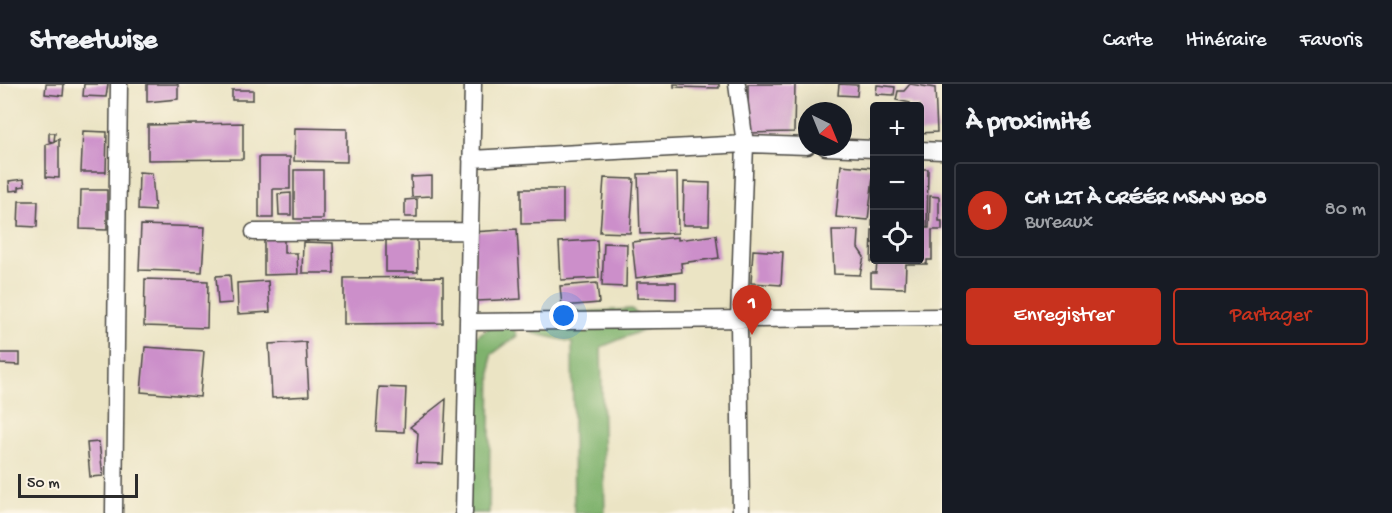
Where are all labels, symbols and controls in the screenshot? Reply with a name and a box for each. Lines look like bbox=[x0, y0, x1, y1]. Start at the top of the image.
text: Streetwise bbox=[30, 25, 157, 58]
text: Carte bbox=[1103, 29, 1153, 54]
text: Itinéraire bbox=[1186, 29, 1267, 54]
text: Favoris bbox=[1300, 29, 1362, 54]
north arrow bbox=[798, 102, 852, 156]
map controls bbox=[870, 102, 924, 264]
button: + bbox=[870, 102, 924, 156]
text: À proximité bbox=[966, 108, 1090, 139]
button: − bbox=[870, 156, 924, 210]
text: CH L2T À CRÉÉR MSAN B08 bbox=[1025, 186, 1267, 212]
text: 1 bbox=[983, 199, 992, 222]
text: 80 m bbox=[1325, 199, 1366, 222]
button: locate bbox=[870, 210, 924, 264]
text: Bureaux bbox=[1025, 212, 1093, 235]
pin: 1 bbox=[732, 286, 771, 335]
button: Enregistrer bbox=[966, 288, 1161, 345]
button: Partager bbox=[1173, 288, 1368, 345]
your location bbox=[549, 301, 578, 330]
scale bar bbox=[18, 471, 138, 498]
text: 50 m bbox=[27, 475, 60, 494]

